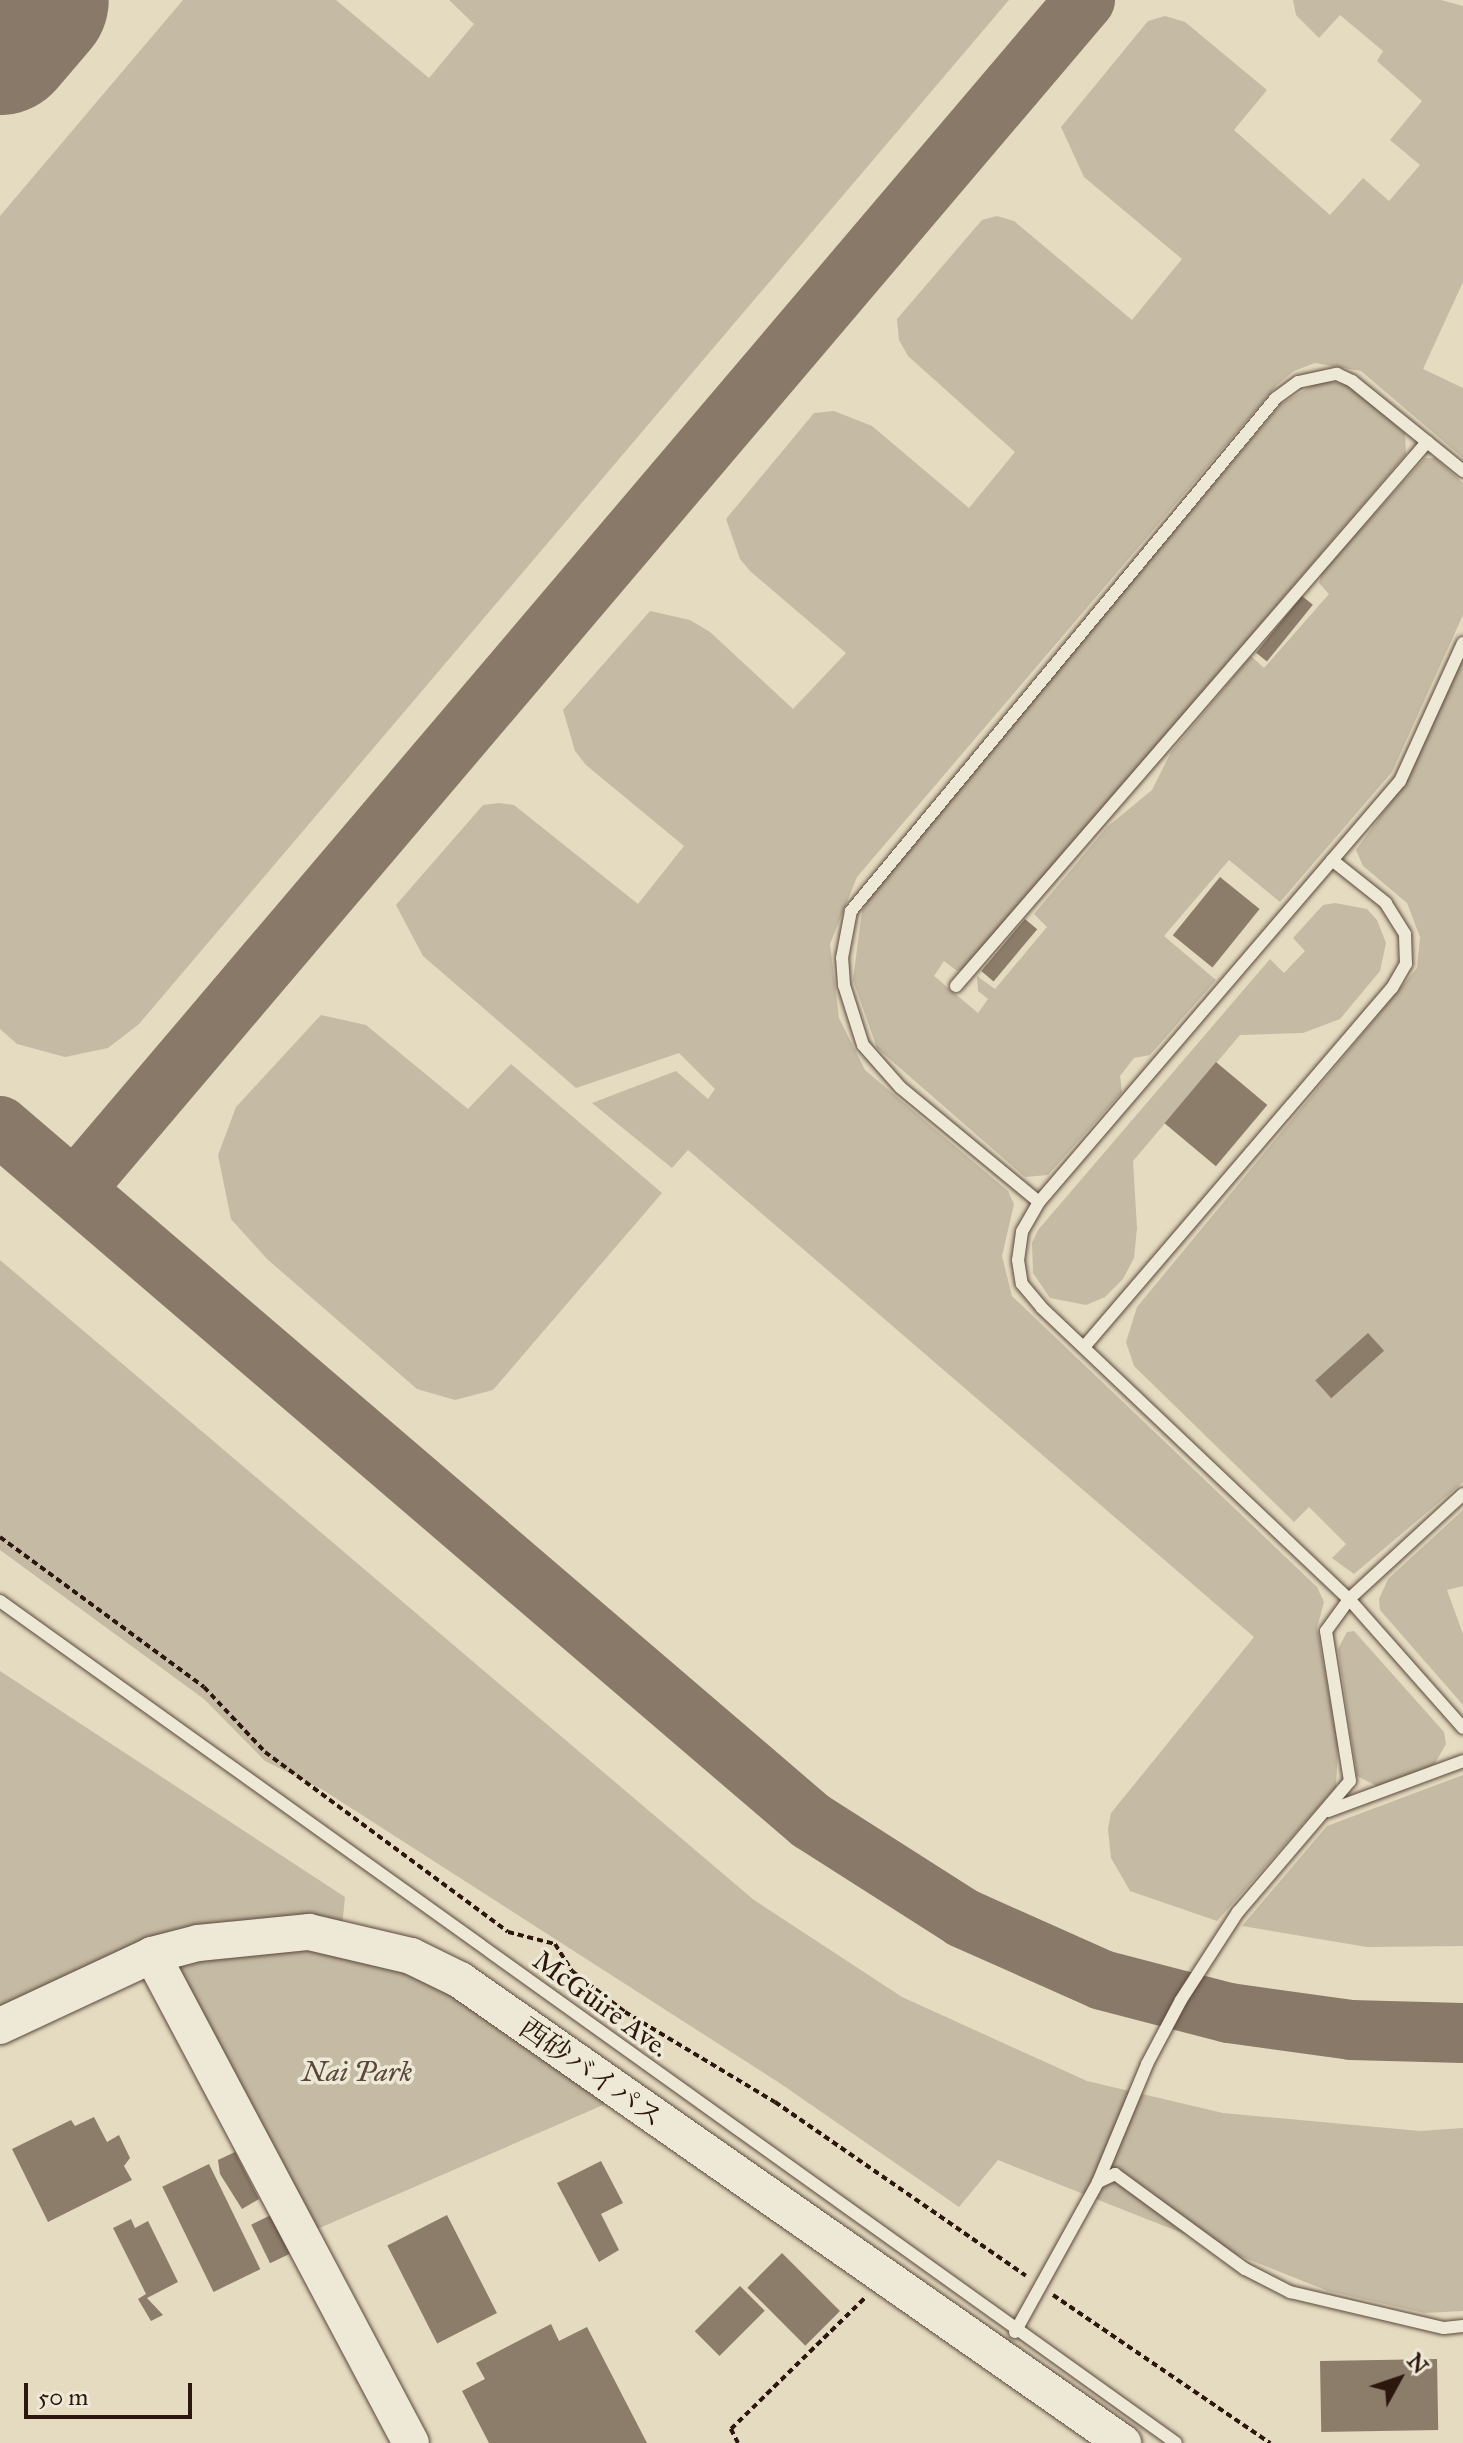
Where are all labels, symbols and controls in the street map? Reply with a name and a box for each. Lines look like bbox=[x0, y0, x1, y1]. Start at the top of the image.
street label: McGuire Ave. bbox=[526, 1943, 676, 2065]
street label: 西砂バイパス bbox=[513, 2011, 669, 2135]
park label: Nai Park bbox=[302, 2055, 412, 2089]
north arrow bbox=[1359, 2339, 1439, 2419]
text: N bbox=[1401, 2347, 1434, 2379]
scale bar bbox=[28, 2367, 196, 2417]
text: 50 m bbox=[38, 2382, 88, 2412]

